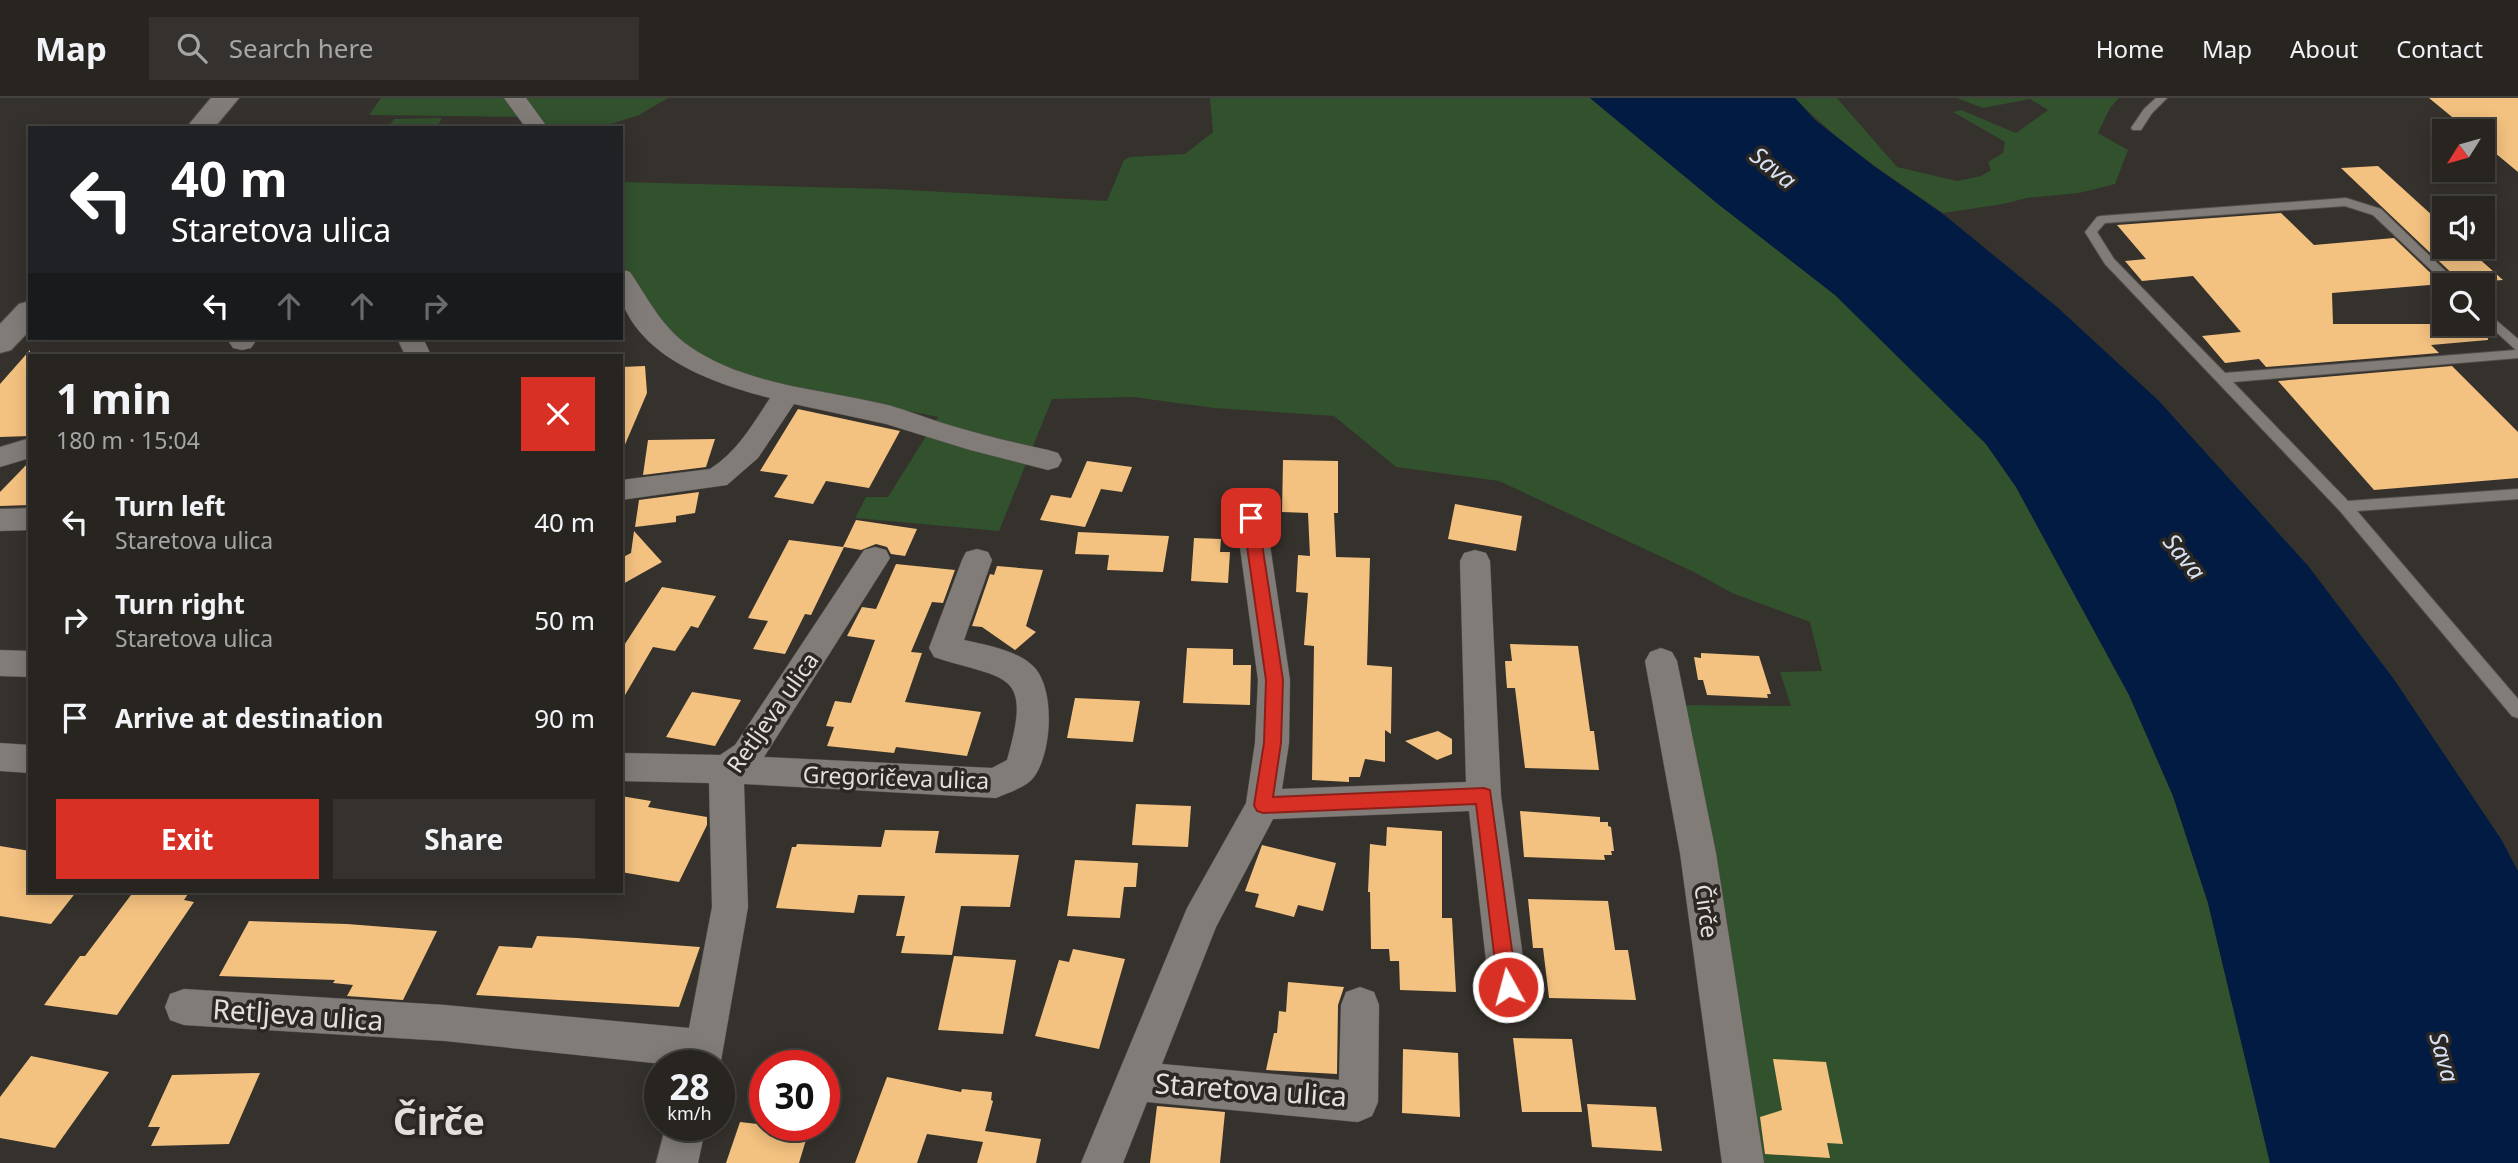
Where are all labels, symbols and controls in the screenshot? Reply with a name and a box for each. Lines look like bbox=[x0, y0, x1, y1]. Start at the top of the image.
search box bbox=[149, 17, 639, 80]
text: Map bbox=[35, 26, 107, 71]
icon: search bbox=[173, 29, 211, 67]
text: Search here bbox=[229, 30, 373, 66]
text: Home bbox=[2096, 32, 2164, 65]
text: Map bbox=[2202, 32, 2252, 65]
text: About bbox=[2290, 32, 2358, 65]
text: Contact bbox=[2396, 32, 2483, 65]
north arrow bbox=[2432, 119, 2496, 182]
map controls bbox=[2432, 119, 2495, 336]
water label: Sava bbox=[1744, 138, 1804, 196]
text: 40 m bbox=[171, 145, 288, 211]
icon: left bbox=[56, 154, 147, 245]
button: sound bbox=[2432, 196, 2495, 259]
text: Staretova ulica bbox=[171, 208, 391, 251]
button: search bbox=[2432, 273, 2495, 336]
icon: left bbox=[197, 287, 235, 325]
icon: ahead bbox=[270, 287, 308, 325]
icon: ahead bbox=[343, 287, 381, 325]
icon: right bbox=[416, 287, 454, 325]
text: 1 min bbox=[56, 369, 172, 426]
button: close bbox=[521, 377, 595, 451]
text: 180 m · 15:04 bbox=[56, 424, 200, 456]
text: Turn left bbox=[115, 488, 226, 524]
pin bbox=[1221, 488, 1281, 548]
icon: arrive bbox=[1232, 499, 1270, 537]
icon: left bbox=[56, 503, 94, 541]
text: 40 m bbox=[534, 504, 595, 540]
text: Staretova ulica bbox=[115, 524, 273, 556]
water label: Sava bbox=[2156, 526, 2214, 586]
text: Turn right bbox=[115, 586, 245, 622]
icon: right bbox=[56, 601, 94, 639]
text: 50 m bbox=[534, 602, 595, 638]
text: Staretova ulica bbox=[115, 622, 273, 654]
street label: Retljeva ulica bbox=[719, 645, 825, 779]
icon: arrive bbox=[56, 699, 94, 737]
text: Arrive at destination bbox=[115, 700, 384, 736]
text: 90 m bbox=[534, 700, 595, 736]
street label: Gregoričeva ulica bbox=[802, 758, 990, 796]
button: Exit bbox=[56, 799, 319, 879]
button: Share bbox=[333, 799, 595, 879]
street label: Čirče bbox=[1687, 882, 1727, 940]
position arrow bbox=[1471, 950, 1545, 1024]
street label: Retljeva ulica bbox=[211, 989, 385, 1039]
water label: Sava bbox=[2422, 1028, 2468, 1086]
speed limit sign: 30 bbox=[749, 1050, 840, 1141]
text: 28 bbox=[669, 1063, 710, 1110]
street label: Staretova ulica bbox=[1154, 1063, 1348, 1115]
district label: Čirče bbox=[393, 1095, 485, 1146]
text: km/h bbox=[667, 1101, 712, 1125]

